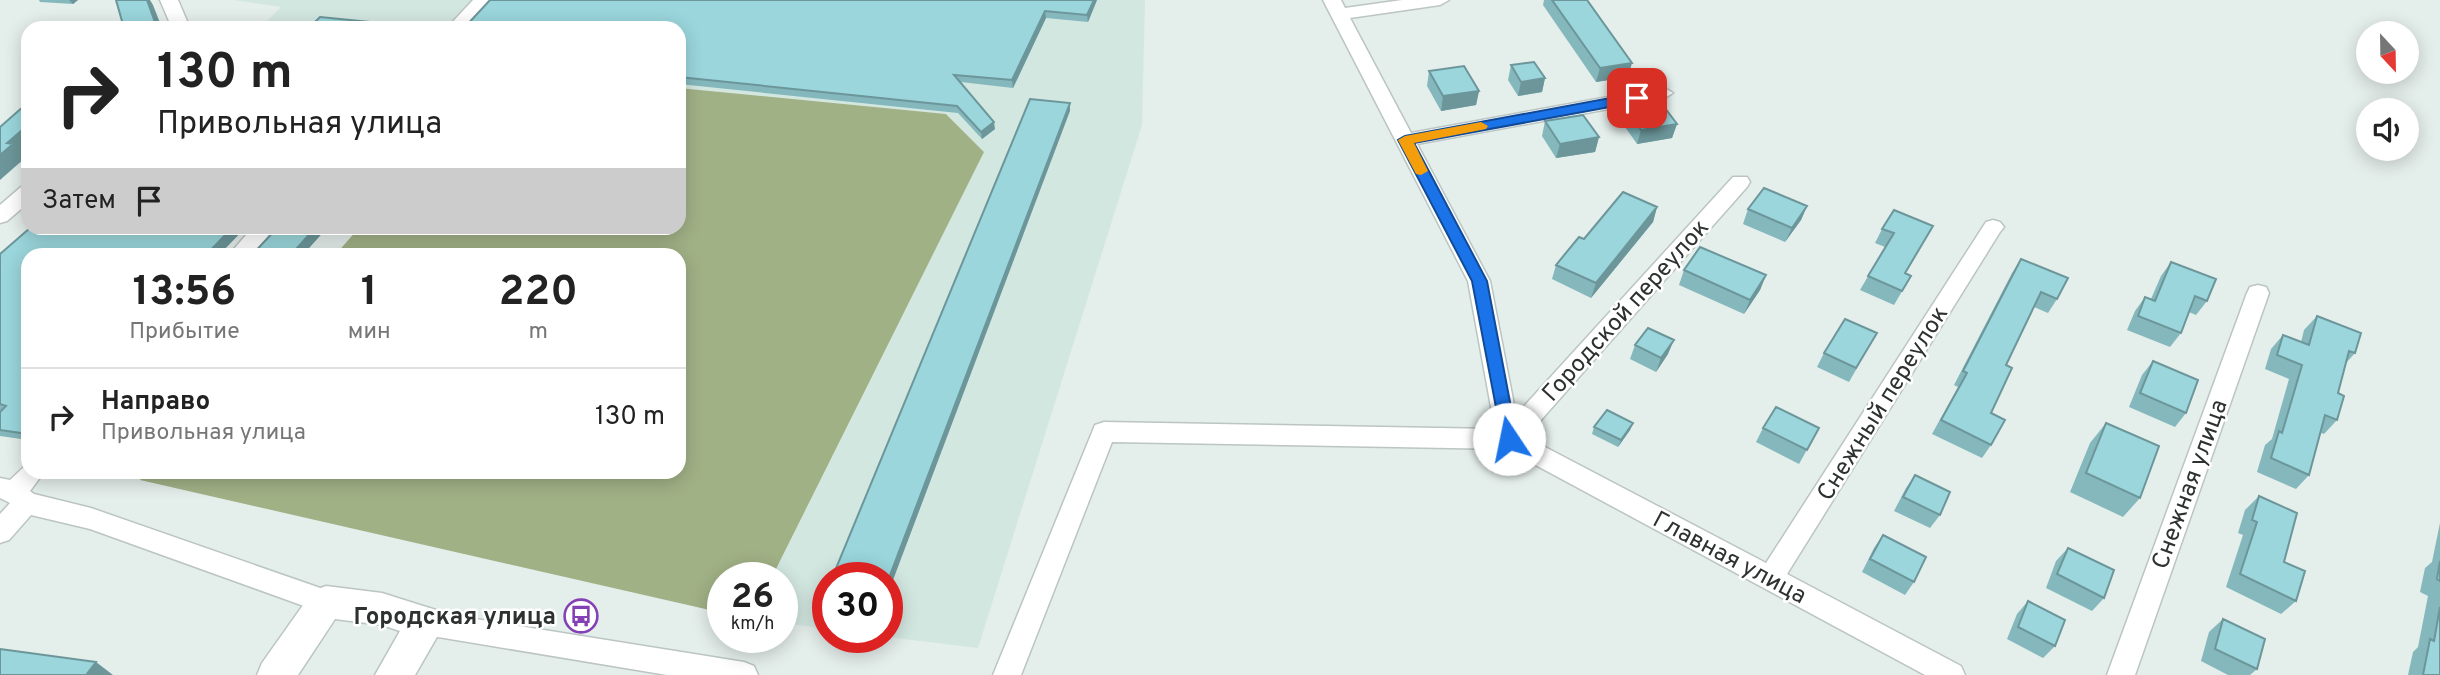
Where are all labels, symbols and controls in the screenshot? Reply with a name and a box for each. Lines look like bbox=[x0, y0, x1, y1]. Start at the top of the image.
north arrow bbox=[2356, 21, 2418, 84]
map controls bbox=[2356, 21, 2419, 161]
text: 130 m bbox=[157, 44, 293, 106]
icon: right bbox=[42, 49, 133, 140]
pin bbox=[1607, 68, 1667, 128]
icon: arrive bbox=[1618, 79, 1656, 117]
button: sound bbox=[2356, 98, 2419, 161]
text: Привольная улица bbox=[157, 105, 442, 145]
icon: arrive bbox=[130, 182, 168, 220]
text: Затем bbox=[42, 185, 116, 218]
street label: Городской переулок bbox=[1537, 214, 1716, 409]
text: 13:56 bbox=[133, 267, 236, 320]
text: 1 bbox=[361, 267, 378, 320]
text: 220 bbox=[499, 267, 578, 320]
street label: Снежный переулок bbox=[1812, 301, 1956, 507]
text: Прибытие bbox=[129, 318, 240, 347]
text: мин bbox=[348, 318, 391, 347]
text: m bbox=[529, 318, 548, 347]
text: Направо bbox=[101, 386, 210, 419]
street label: Снежная улица bbox=[2146, 396, 2235, 574]
icon: right bbox=[42, 398, 80, 436]
text: 130 m bbox=[595, 401, 665, 434]
position arrow bbox=[1472, 402, 1546, 476]
text: Привольная улица bbox=[101, 419, 306, 448]
street label: Главная улица bbox=[1647, 506, 1811, 612]
speed limit sign: 30 bbox=[812, 562, 903, 653]
text: 26 bbox=[731, 576, 774, 620]
bus stop icon: Городская улица bbox=[562, 597, 600, 635]
place label: Городская улица bbox=[353, 603, 556, 633]
text: km/h bbox=[731, 613, 774, 636]

